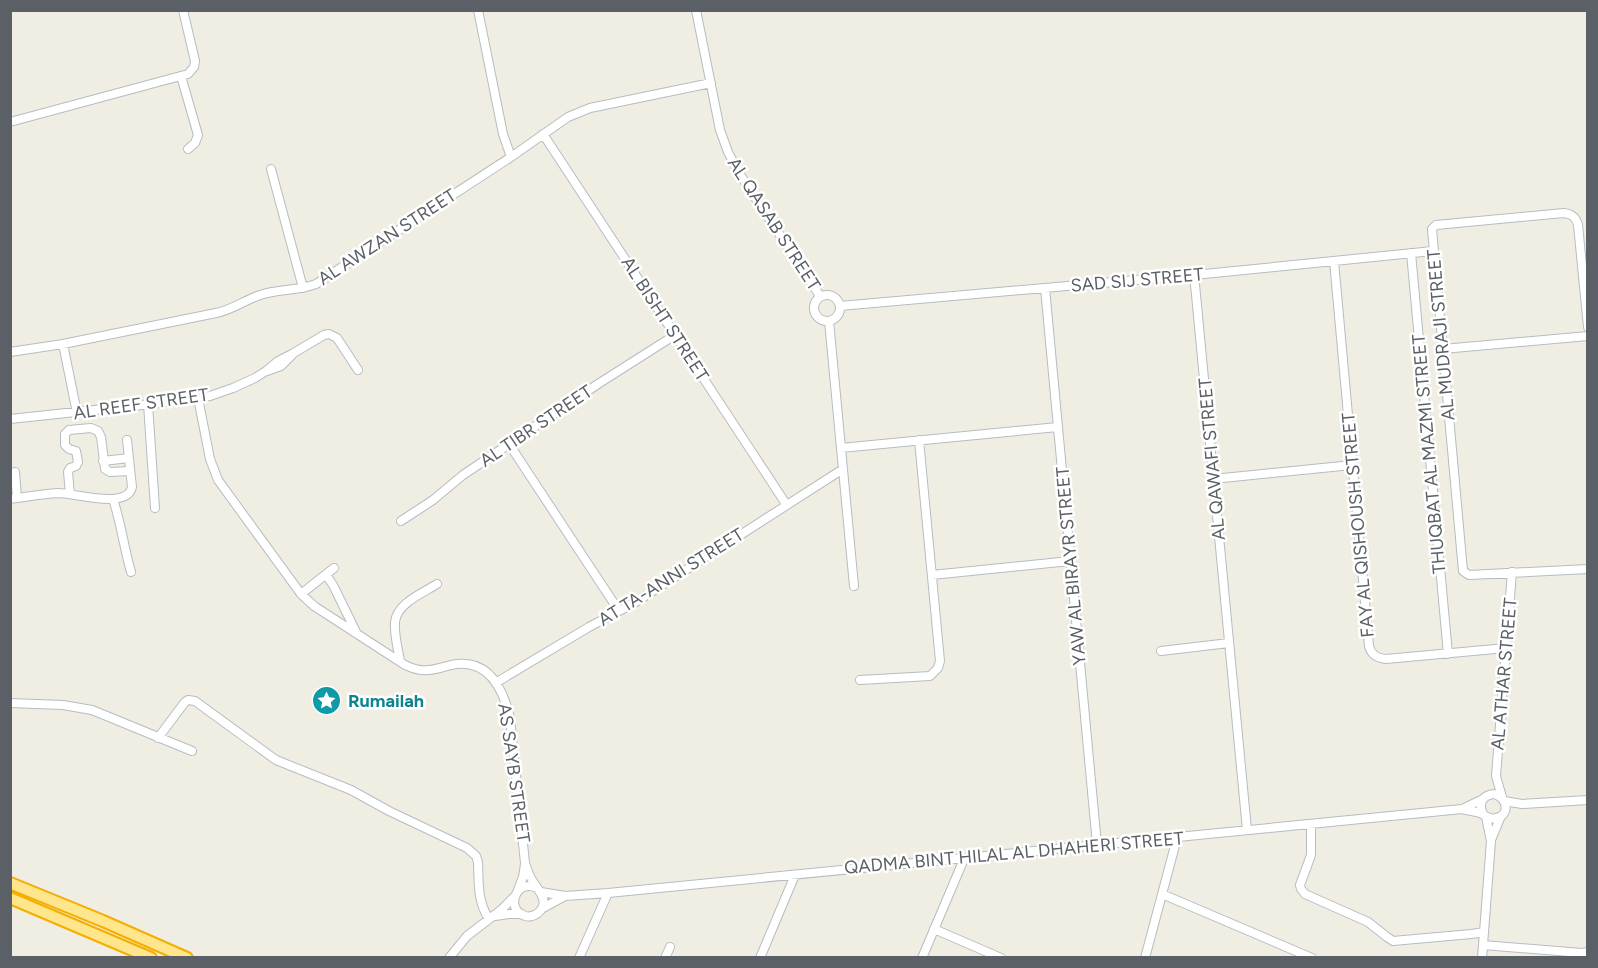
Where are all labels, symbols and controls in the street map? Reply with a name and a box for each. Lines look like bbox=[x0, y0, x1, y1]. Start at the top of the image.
street label: AL QASAB STREET bbox=[723, 153, 825, 295]
street label: AL AWZAN STREET bbox=[314, 184, 460, 290]
street label: AL MUDRAJI STREET bbox=[1423, 248, 1459, 422]
street label: AL BISHT STREET bbox=[616, 252, 714, 386]
street label: SAD SIJ STREET bbox=[1070, 263, 1204, 297]
street label: THUQBAT AL MAZMI STREET bbox=[1408, 333, 1450, 575]
street label: AL QAWAFI STREET bbox=[1194, 377, 1230, 541]
street label: AL TIBR STREET bbox=[476, 380, 597, 472]
street label: AL REEF STREET bbox=[72, 384, 210, 424]
street label: FAY AL QISHOUSH STREET bbox=[1337, 412, 1379, 638]
street label: YAW AL BIRAYR STREET bbox=[1051, 466, 1091, 666]
street label: AT TA-ANNI STREET bbox=[594, 523, 748, 631]
street label: AL ATHAR STREET bbox=[1486, 597, 1522, 751]
place icon: Rumailah bbox=[311, 685, 343, 717]
place label: Rumailah bbox=[348, 690, 424, 712]
street label: AS SAYB STREET bbox=[493, 702, 535, 844]
street label: QADMA BINT HILAL AL DHAHERI STREET bbox=[843, 827, 1185, 879]

